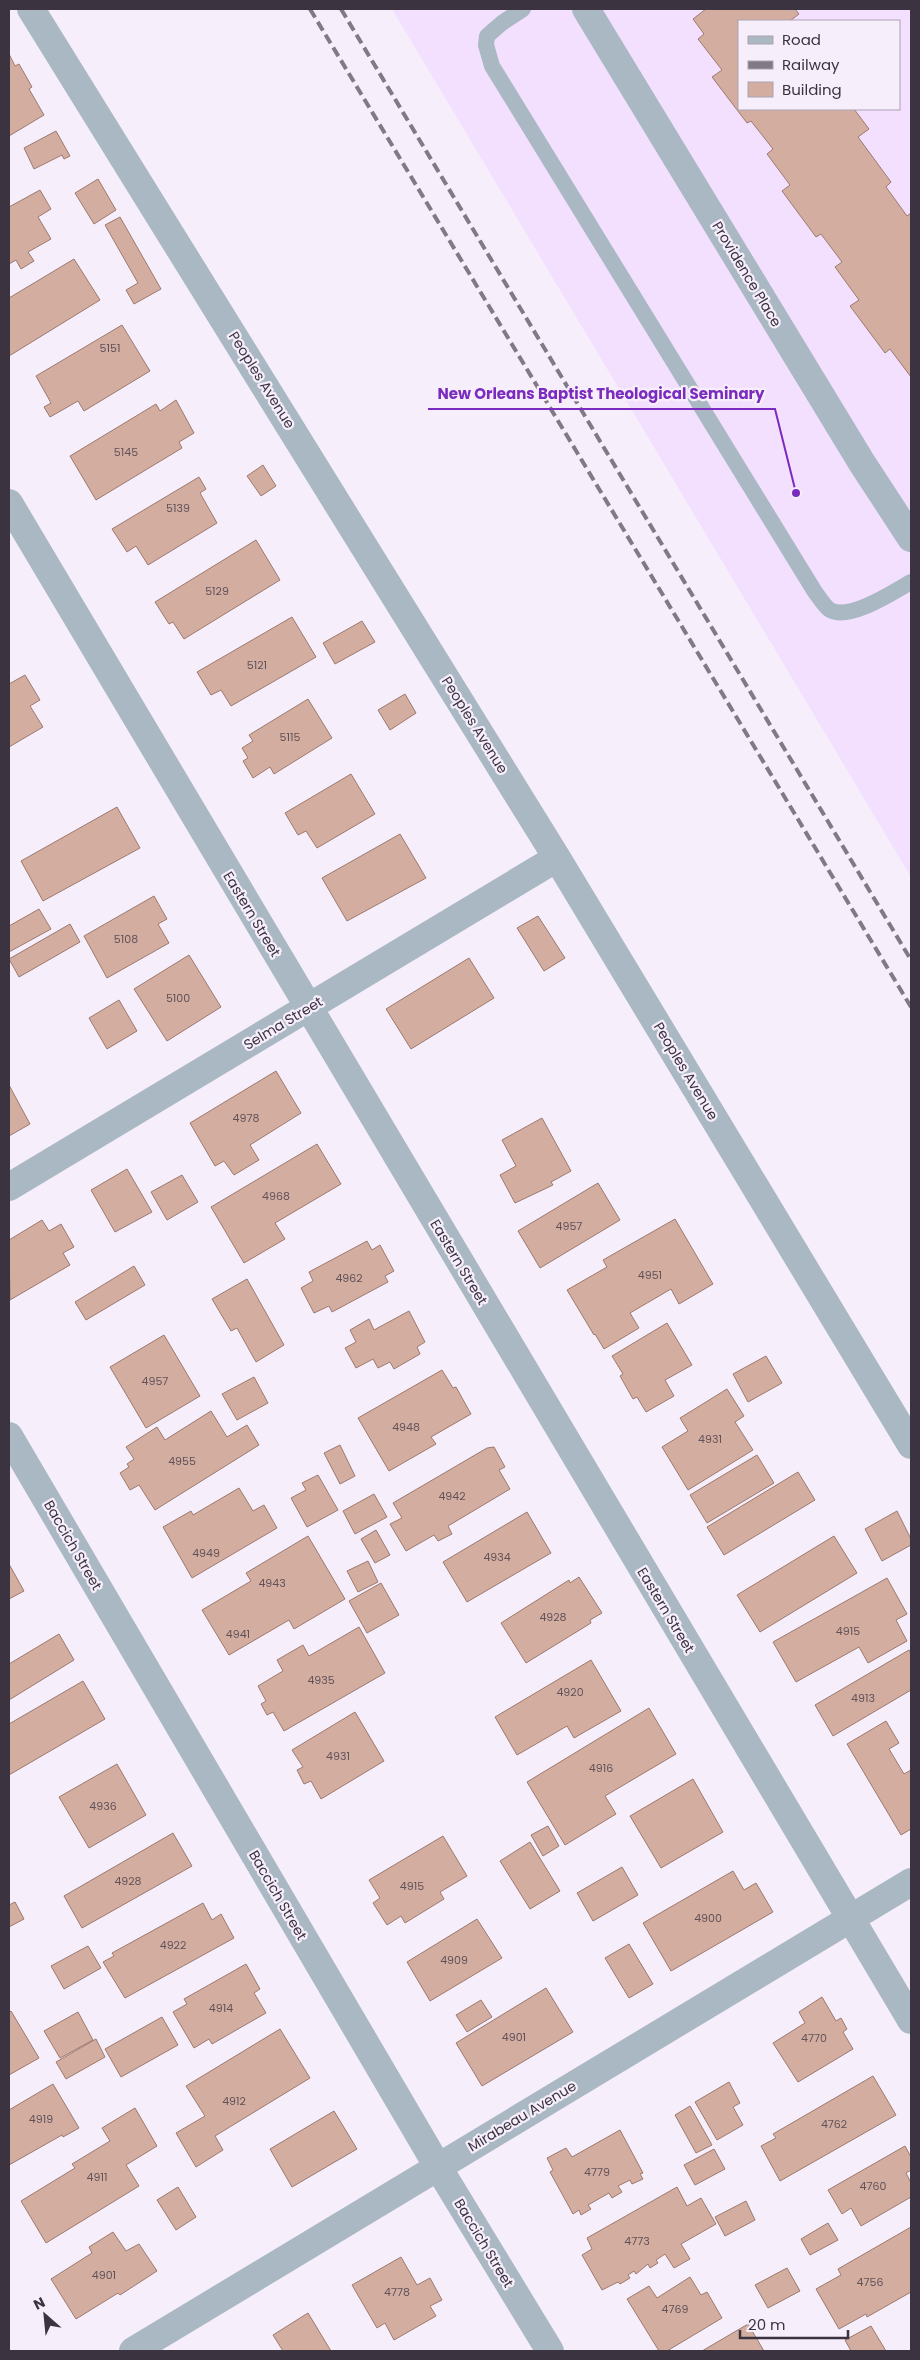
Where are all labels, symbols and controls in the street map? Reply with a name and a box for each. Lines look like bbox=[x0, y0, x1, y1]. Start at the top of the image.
legend bbox=[738, 20, 900, 110]
text: Road bbox=[782, 29, 821, 50]
text: Railway bbox=[782, 54, 840, 75]
text: Building bbox=[782, 79, 842, 100]
street label: Providence Place bbox=[708, 217, 787, 331]
street label: Peoples Avenue bbox=[224, 328, 300, 433]
house number: 5151 bbox=[100, 340, 120, 356]
callout: New Orleans Baptist Theological Seminary bbox=[428, 379, 775, 409]
text: New Orleans Baptist Theological Seminary bbox=[437, 383, 765, 404]
house number: 5145 bbox=[114, 444, 138, 460]
house number: 5139 bbox=[166, 500, 190, 516]
house number: 5129 bbox=[205, 583, 229, 599]
house number: 5121 bbox=[247, 657, 267, 673]
street label: Peoples Avenue bbox=[437, 673, 513, 778]
house number: 5115 bbox=[280, 729, 301, 745]
street label: Eastern Street bbox=[219, 867, 285, 961]
house number: 5108 bbox=[114, 931, 138, 947]
house number: 5100 bbox=[166, 990, 190, 1006]
street label: Selma Street bbox=[240, 992, 326, 1054]
street label: Peoples Avenue bbox=[649, 1018, 723, 1124]
house number: 4978 bbox=[233, 1110, 259, 1126]
house number: 4968 bbox=[262, 1188, 290, 1204]
street label: Eastern Street bbox=[426, 1215, 492, 1309]
house number: 4957 bbox=[556, 1218, 582, 1234]
house number: 4951 bbox=[638, 1267, 662, 1283]
house number: 4962 bbox=[335, 1270, 363, 1286]
house number: 4957 bbox=[142, 1373, 168, 1389]
house number: 4948 bbox=[392, 1419, 420, 1435]
house number: 4931 bbox=[698, 1431, 722, 1447]
house number: 4955 bbox=[168, 1453, 196, 1469]
house number: 4942 bbox=[438, 1488, 466, 1504]
street label: Baccich Street bbox=[39, 1496, 107, 1594]
house number: 4949 bbox=[192, 1545, 220, 1561]
house number: 4934 bbox=[483, 1549, 511, 1565]
street label: Eastern Street bbox=[633, 1563, 699, 1657]
house number: 4943 bbox=[258, 1575, 286, 1591]
house number: 4928 bbox=[539, 1609, 567, 1625]
house number: 4915 bbox=[836, 1623, 860, 1639]
house number: 4941 bbox=[226, 1626, 250, 1642]
house number: 4935 bbox=[307, 1672, 335, 1688]
house number: 4920 bbox=[556, 1684, 584, 1700]
house number: 4913 bbox=[851, 1690, 875, 1706]
house number: 4931 bbox=[326, 1748, 350, 1764]
house number: 4916 bbox=[589, 1760, 613, 1776]
house number: 4936 bbox=[89, 1798, 117, 1814]
street label: Baccich Street bbox=[244, 1846, 312, 1944]
house number: 4928 bbox=[114, 1873, 142, 1889]
house number: 4915 bbox=[400, 1878, 424, 1894]
house number: 4900 bbox=[694, 1910, 722, 1926]
house number: 4922 bbox=[160, 1937, 186, 1953]
house number: 4909 bbox=[440, 1952, 468, 1968]
house number: 4914 bbox=[209, 2000, 233, 2016]
house number: 4901 bbox=[502, 2029, 526, 2045]
house number: 4770 bbox=[801, 2030, 827, 2046]
street label: Mirabeau Avenue bbox=[464, 2076, 580, 2156]
house number: 4912 bbox=[222, 2093, 246, 2109]
house number: 4919 bbox=[29, 2111, 53, 2127]
house number: 4762 bbox=[821, 2116, 847, 2132]
house number: 4779 bbox=[584, 2164, 610, 2180]
house number: 4911 bbox=[87, 2169, 107, 2185]
house number: 4760 bbox=[860, 2178, 886, 2194]
street label: Baccich Street bbox=[449, 2195, 519, 2291]
house number: 4773 bbox=[624, 2233, 650, 2249]
house number: 4901 bbox=[92, 2267, 116, 2283]
house number: 4756 bbox=[857, 2274, 883, 2290]
house number: 4778 bbox=[384, 2284, 410, 2300]
north arrow bbox=[20, 2290, 70, 2340]
text: N bbox=[30, 2292, 48, 2315]
house number: 4769 bbox=[662, 2301, 688, 2317]
scale bar bbox=[740, 2308, 848, 2340]
text: 20 m bbox=[748, 2314, 786, 2335]

